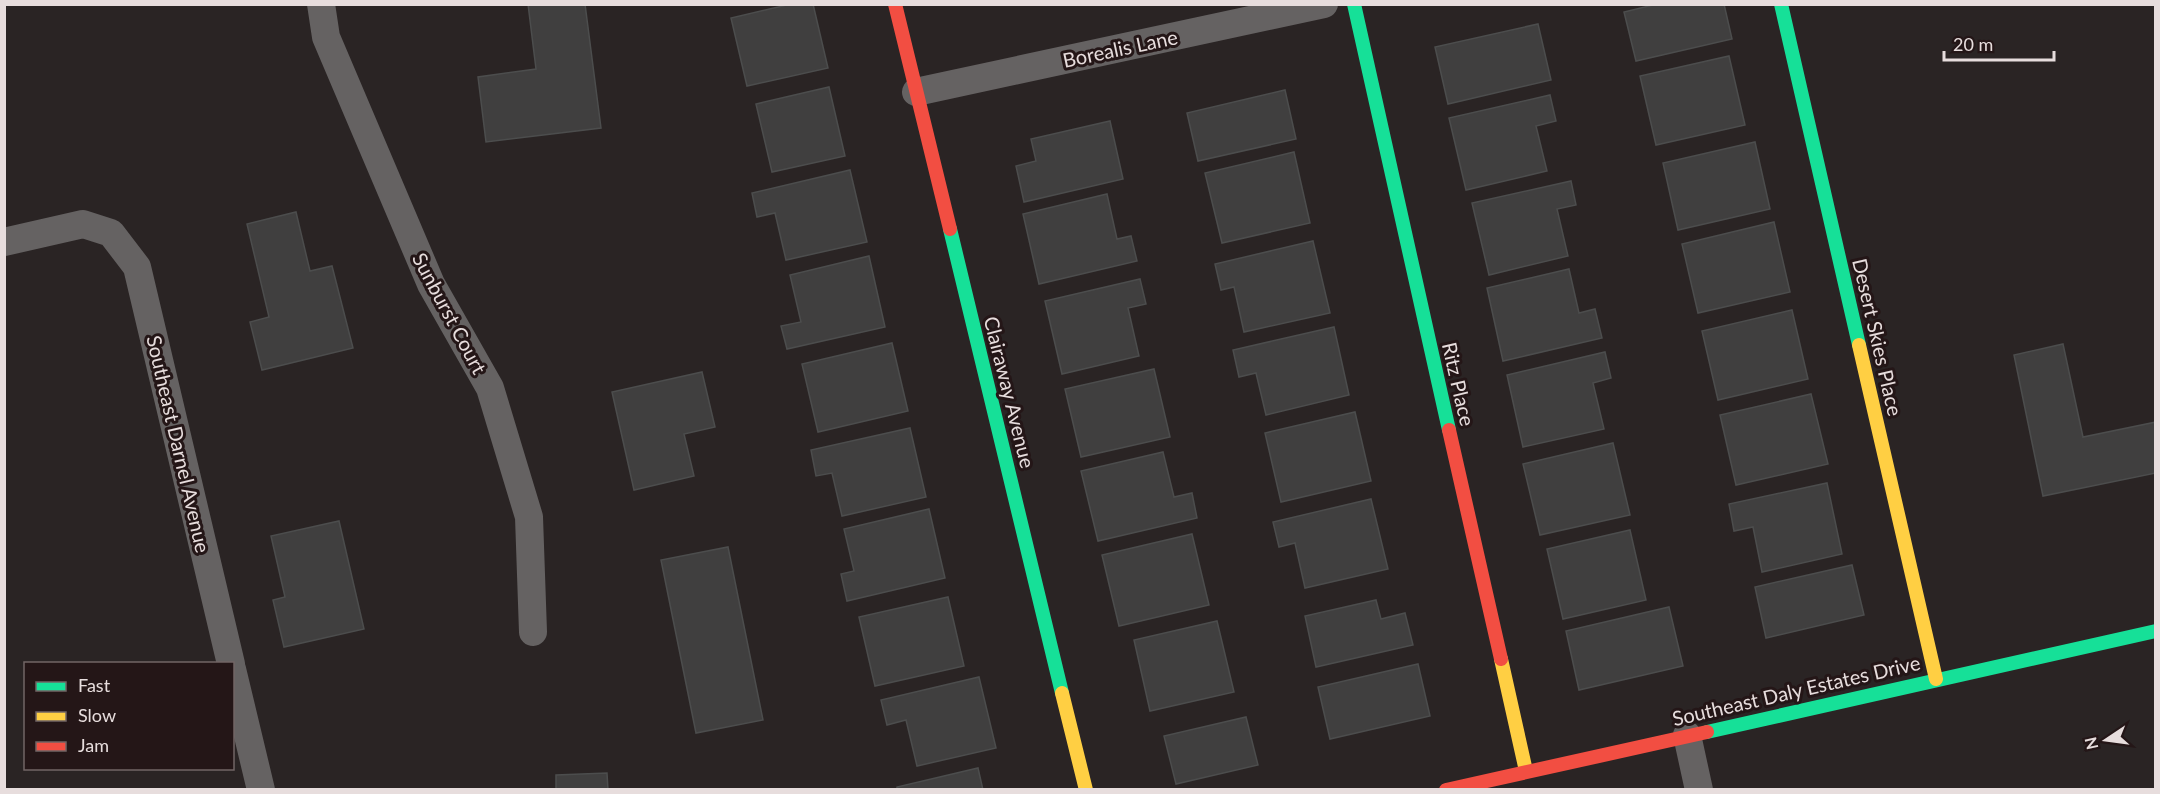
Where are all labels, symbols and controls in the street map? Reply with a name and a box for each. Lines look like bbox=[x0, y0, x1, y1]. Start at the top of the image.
street label: Borealis Lane bbox=[1060, 24, 1180, 72]
scale bar bbox=[1944, 24, 2054, 62]
text: 20 m bbox=[1953, 33, 1993, 55]
street label: Sunburst Court bbox=[408, 248, 492, 378]
street label: Desert Skies Place bbox=[1848, 256, 1908, 418]
street label: Clairaway Avenue bbox=[980, 314, 1040, 470]
street label: Southeast Darnel Avenue bbox=[142, 333, 216, 555]
street label: Ritz Place bbox=[1438, 340, 1480, 428]
street label: Southeast Daly Estates Drive bbox=[1670, 650, 1922, 730]
legend bbox=[24, 662, 234, 770]
text: Fast bbox=[78, 674, 111, 696]
text: Slow bbox=[78, 704, 116, 726]
north arrow bbox=[2076, 710, 2136, 770]
text: Jam bbox=[78, 734, 109, 756]
text: N bbox=[2080, 735, 2102, 752]

